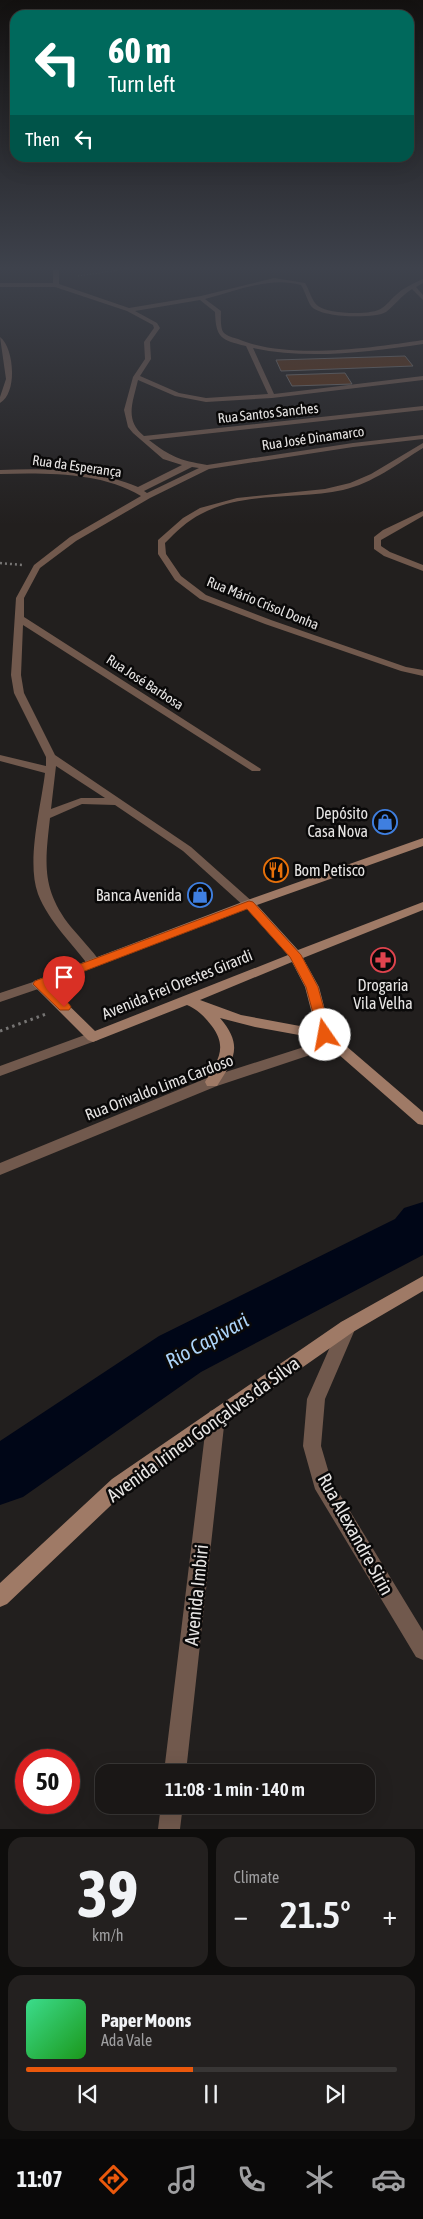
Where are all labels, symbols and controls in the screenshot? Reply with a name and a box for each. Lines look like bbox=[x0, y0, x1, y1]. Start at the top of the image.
icon: left bbox=[25, 30, 90, 95]
text: 60 m bbox=[108, 30, 171, 70]
text: Turn left bbox=[108, 71, 175, 97]
icon: left bbox=[70, 125, 98, 153]
text: Then bbox=[25, 128, 60, 150]
street label: Rua Santos Sanches bbox=[217, 400, 319, 426]
street label: Rua José Dinamarco bbox=[261, 423, 365, 453]
street label: Rua da Esperança bbox=[31, 452, 123, 480]
street label: Rua Mário Crisol Donha bbox=[205, 573, 321, 633]
street label: Rua José Barbosa bbox=[104, 651, 186, 713]
place label: Depósito Casa Nova bbox=[307, 804, 368, 840]
shop icon: Depósito Casa Nova bbox=[372, 809, 398, 835]
restaurant icon: Bom Petisco bbox=[263, 857, 289, 883]
place label: Bom Petisco bbox=[294, 861, 365, 879]
shop icon: Banca Avenida bbox=[187, 882, 213, 908]
place label: Banca Avenida bbox=[96, 886, 182, 904]
street label: Avenida Frei Orestes Girardi bbox=[99, 946, 255, 1022]
pharmacy icon: Drogaria Vila Velha bbox=[370, 947, 396, 973]
pin bbox=[43, 956, 85, 1007]
icon: arrive bbox=[50, 963, 78, 991]
place label: Drogaria Vila Velha bbox=[353, 976, 413, 1012]
position arrow bbox=[298, 1008, 350, 1060]
street label: Rua Orivaldo Lima Cardoso bbox=[82, 1050, 236, 1124]
water label: Rio Capivari bbox=[161, 1307, 252, 1373]
street label: Avenida Irineu Gonçalves da Silva bbox=[102, 1352, 304, 1506]
street label: Rua Alexandre Sirin bbox=[313, 1469, 399, 1599]
street label: Avenida Imbiri bbox=[180, 1543, 212, 1647]
speed limit sign: 50 bbox=[15, 1749, 80, 1814]
text: 11:08 · 1 min · 140 m bbox=[165, 1778, 305, 1800]
text: 39 bbox=[77, 1856, 138, 1931]
text: Climate bbox=[234, 1868, 279, 1886]
text: 21.5° bbox=[280, 1893, 351, 1936]
text: − bbox=[234, 1899, 248, 1931]
text: + bbox=[382, 1899, 397, 1931]
text: km/h bbox=[92, 1926, 124, 1944]
text: Paper Moons bbox=[101, 2009, 191, 2031]
text: Ada Vale bbox=[101, 2031, 152, 2049]
icon: previous bbox=[74, 2080, 102, 2108]
icon: pause bbox=[197, 2080, 225, 2108]
icon: next bbox=[321, 2080, 349, 2108]
icon: directions bbox=[96, 2162, 131, 2197]
icon: music bbox=[165, 2162, 200, 2197]
icon: phone bbox=[234, 2162, 269, 2197]
icon: climate bbox=[302, 2162, 337, 2197]
icon: car bbox=[371, 2162, 406, 2197]
text: 11:07 bbox=[17, 2166, 63, 2192]

